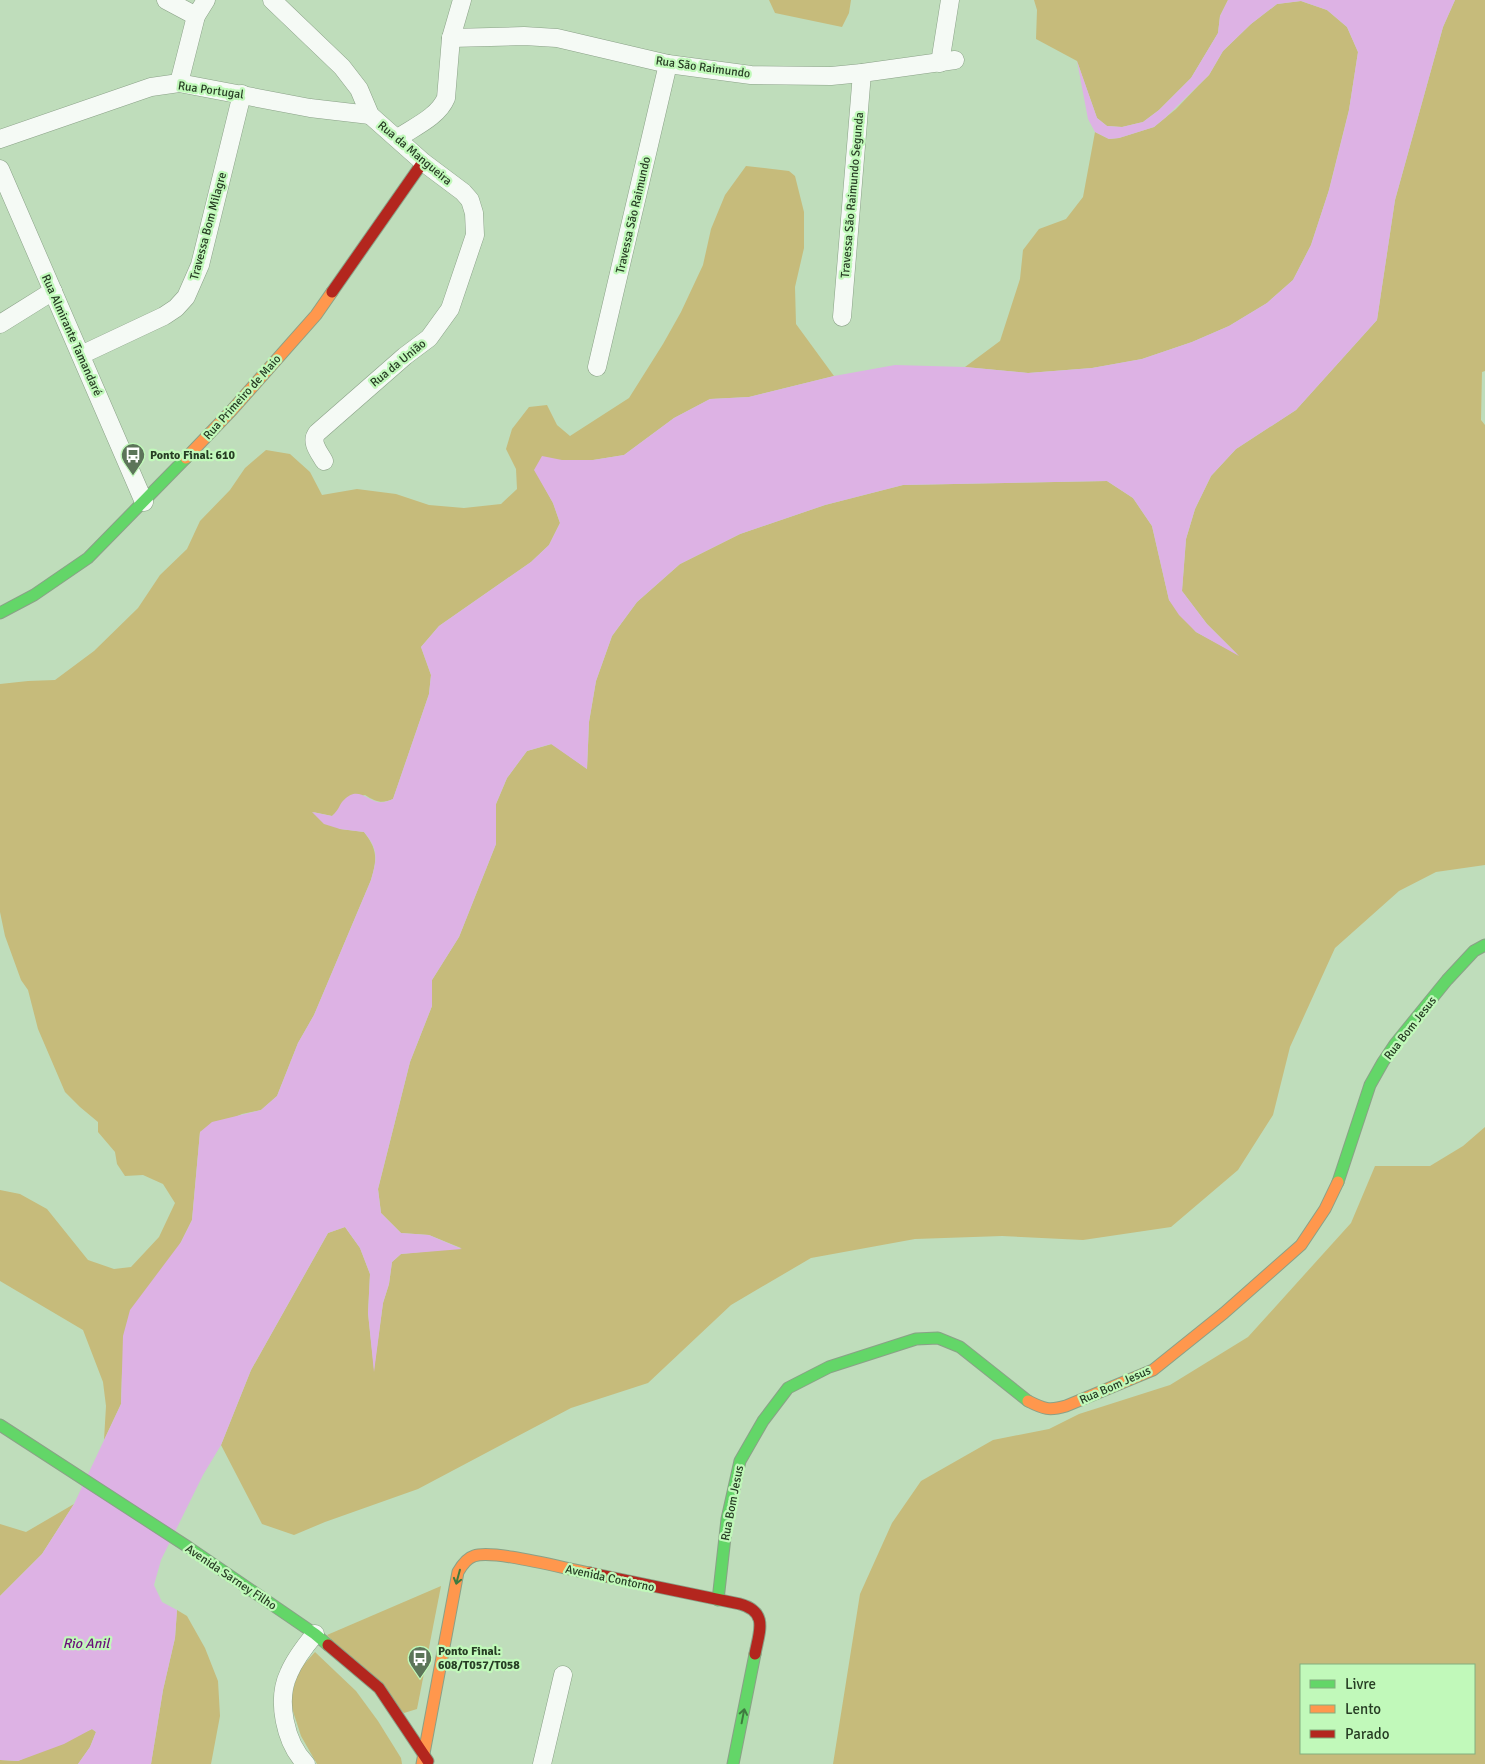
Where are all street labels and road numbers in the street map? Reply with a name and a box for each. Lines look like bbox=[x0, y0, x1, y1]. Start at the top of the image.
street label: Rua São Raimundo bbox=[655, 53, 751, 82]
street label: Rua Portugal bbox=[177, 78, 245, 103]
street label: Travessa São Raimundo Segunda bbox=[838, 111, 867, 279]
street label: Rua da Mangueira bbox=[375, 118, 455, 189]
street label: Travessa São Raimundo bbox=[613, 155, 654, 275]
street label: Travessa Bom Milagre bbox=[187, 171, 230, 282]
street label: Rua Almirante Tamandaré bbox=[38, 272, 105, 398]
street label: Rua da União bbox=[367, 336, 429, 390]
street label: Rua Primeiro de Maio bbox=[200, 352, 284, 443]
street label: Rua Bom Jesus bbox=[1381, 994, 1440, 1063]
street label: Rua Bom Jesus bbox=[1077, 1363, 1153, 1408]
street label: Rua Bom Jesus bbox=[718, 1464, 747, 1542]
street label: Avenida Sarney Filho bbox=[182, 1541, 279, 1614]
street label: Avenida Contorno bbox=[564, 1562, 656, 1595]

